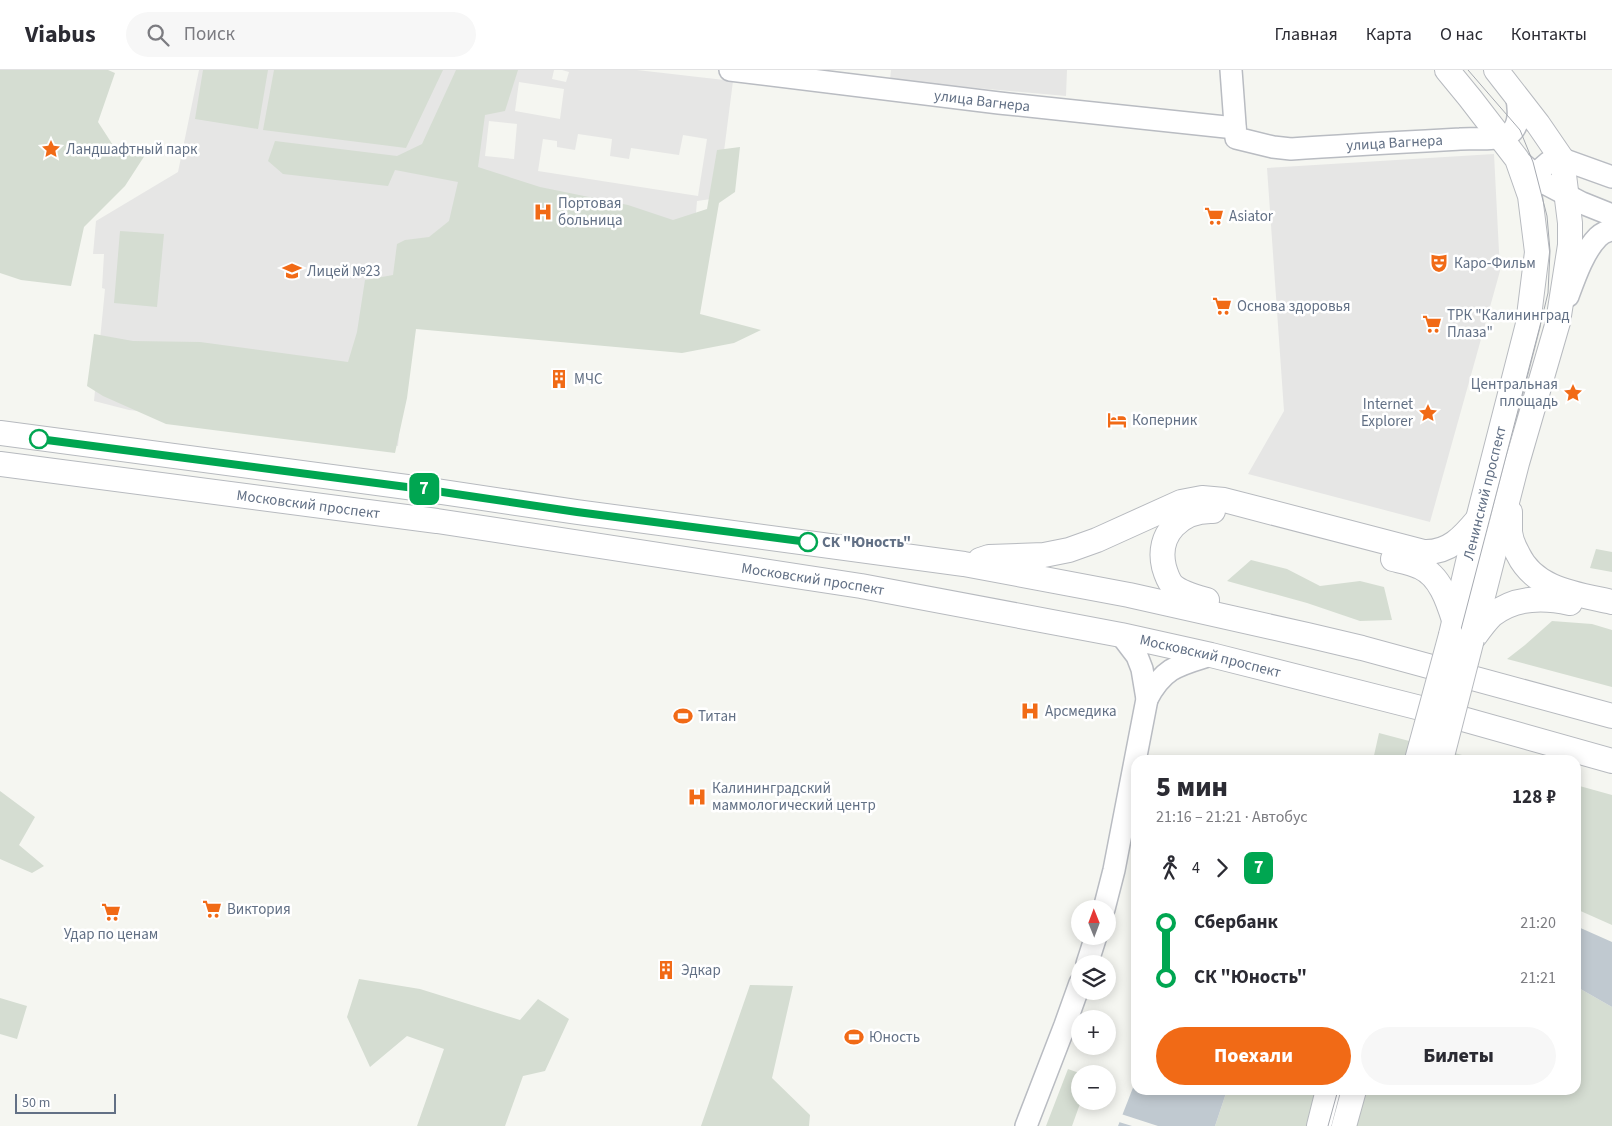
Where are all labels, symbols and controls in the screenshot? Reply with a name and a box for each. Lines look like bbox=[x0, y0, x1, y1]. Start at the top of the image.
search box bbox=[126, 12, 476, 57]
text: Viabus bbox=[25, 17, 96, 52]
icon: search bbox=[144, 21, 172, 49]
text: Поиск bbox=[184, 21, 235, 48]
text: Главная bbox=[1275, 22, 1338, 47]
text: Карта bbox=[1366, 22, 1412, 47]
text: О нас bbox=[1440, 22, 1483, 47]
text: Контакты bbox=[1511, 22, 1587, 47]
street label: улица Вагнера bbox=[933, 85, 1031, 117]
street label: улица Вагнера bbox=[1346, 129, 1443, 156]
place icon: Ландшафтный парк bbox=[40, 138, 62, 160]
place label: Ландшафтный парк bbox=[66, 139, 198, 160]
place label: Портовая больница bbox=[558, 193, 623, 231]
hospital icon: Портовая больница bbox=[532, 201, 554, 223]
supermarket icon: Asiator bbox=[1203, 205, 1225, 227]
place label: Asiator bbox=[1229, 206, 1274, 227]
theatre icon: Каро-Фильм bbox=[1428, 252, 1450, 274]
place label: Каро-Фильм bbox=[1454, 253, 1536, 274]
school or university icon: Лицей №23 bbox=[281, 260, 303, 282]
place label: Лицей №23 bbox=[307, 261, 381, 282]
supermarket icon: Основа здоровья bbox=[1211, 295, 1233, 317]
place label: Основа здоровья bbox=[1237, 296, 1351, 317]
place label: ТРК "Калининград Плаза" bbox=[1447, 305, 1569, 343]
supermarket icon: ТРК "Калининград Плаза" bbox=[1421, 313, 1443, 335]
building icon: МЧС bbox=[548, 368, 570, 390]
place label: МЧС bbox=[574, 369, 603, 390]
place label: Центральная площадь bbox=[1471, 374, 1558, 412]
place icon: Центральная площадь bbox=[1562, 382, 1584, 404]
place label: Internet Explorer bbox=[1361, 394, 1414, 432]
place icon: Internet Explorer bbox=[1417, 402, 1439, 424]
hotel icon: Коперник bbox=[1106, 409, 1128, 431]
place label: Коперник bbox=[1132, 410, 1198, 431]
street label: Ленинский проспект bbox=[1458, 424, 1512, 562]
unlabelled marker bbox=[29, 429, 49, 449]
line badge: 7 bbox=[408, 473, 440, 505]
text: 7 bbox=[419, 476, 429, 501]
street label: Московский проспект bbox=[235, 484, 381, 524]
marker: СК "Юность" bbox=[798, 532, 818, 552]
place label: СК "Юность" bbox=[822, 532, 911, 553]
street label: Московский проспект bbox=[740, 557, 886, 601]
street label: Московский проспект bbox=[1138, 629, 1283, 683]
hospital icon: Арсмедика bbox=[1019, 700, 1041, 722]
place label: Арсмедика bbox=[1045, 701, 1117, 722]
sports icon: Титан bbox=[672, 705, 694, 727]
place label: Титан bbox=[698, 706, 736, 727]
text: 5 мин bbox=[1156, 767, 1228, 807]
place label: Калининградский маммологический центр bbox=[712, 778, 876, 816]
text: 128 ₽ bbox=[1512, 784, 1556, 811]
hospital icon: Калининградский маммологический центр bbox=[686, 786, 708, 808]
text: 21:16 – 21:21 · Автобус bbox=[1156, 806, 1308, 828]
icon: walk bbox=[1156, 854, 1184, 882]
icon: forward bbox=[1208, 854, 1236, 882]
text: 7 bbox=[1254, 855, 1263, 880]
text: 4 bbox=[1192, 857, 1200, 879]
supermarket icon: Виктория bbox=[201, 898, 223, 920]
place label: Виктория bbox=[227, 899, 291, 920]
north arrow bbox=[1071, 900, 1116, 945]
map controls bbox=[1071, 900, 1116, 1110]
supermarket icon: Удар по ценам bbox=[100, 901, 122, 923]
text: Сбербанк bbox=[1194, 909, 1278, 936]
text: 21:20 bbox=[1520, 912, 1556, 934]
place label: Удар по ценам bbox=[64, 924, 158, 945]
button: layers bbox=[1071, 955, 1116, 1000]
building icon: Эдкар bbox=[655, 959, 677, 981]
place label: Эдкар bbox=[681, 960, 721, 981]
text: СК "Юность" bbox=[1194, 964, 1307, 991]
text: 21:21 bbox=[1520, 967, 1556, 989]
button: + bbox=[1071, 1010, 1116, 1055]
sports icon: Юность bbox=[843, 1026, 865, 1048]
place label: Юность bbox=[869, 1027, 920, 1048]
button: Поехали bbox=[1156, 1027, 1351, 1085]
button: Билеты bbox=[1361, 1027, 1556, 1085]
button: − bbox=[1071, 1065, 1116, 1110]
scale bar bbox=[15, 1091, 116, 1114]
text: 50 m bbox=[22, 1093, 50, 1113]

